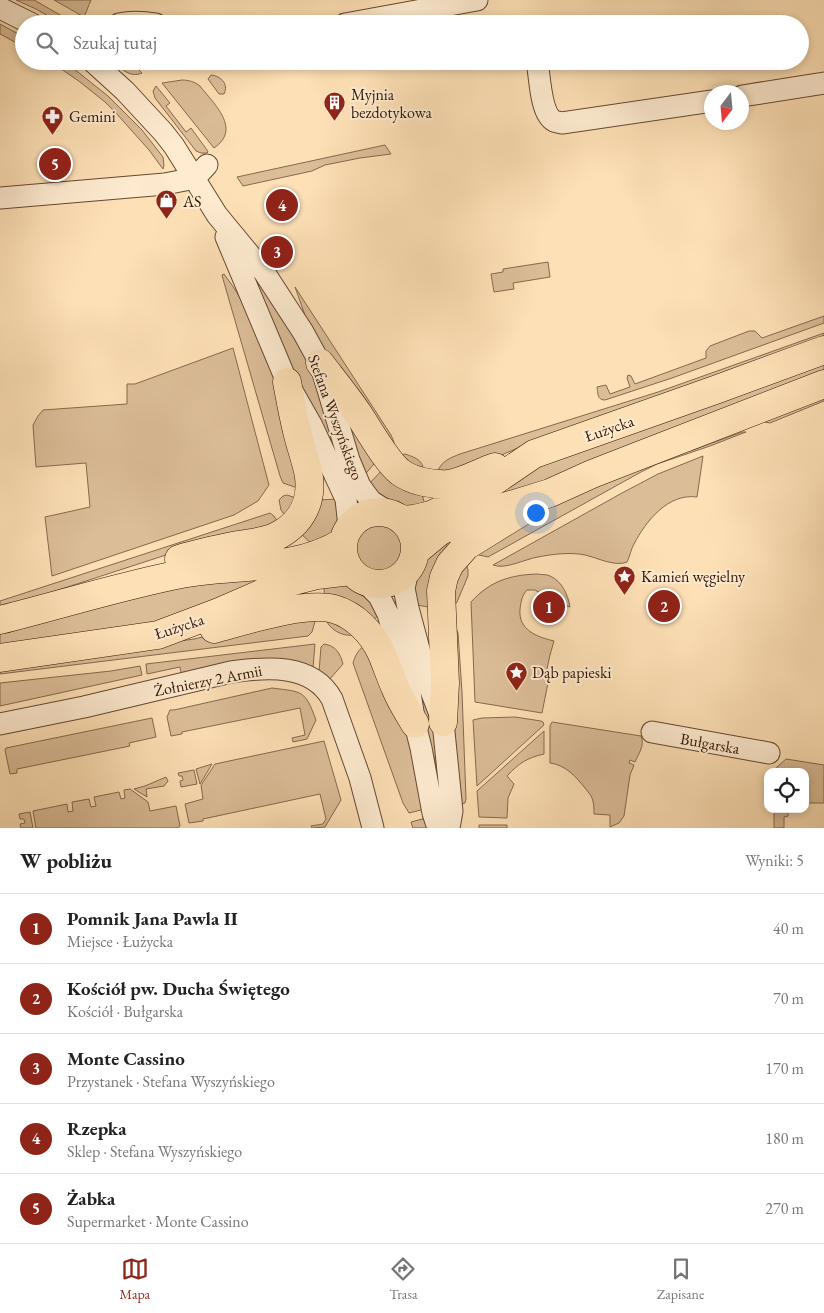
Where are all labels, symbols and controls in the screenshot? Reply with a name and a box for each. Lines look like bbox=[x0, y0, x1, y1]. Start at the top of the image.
search box bbox=[15, 15, 809, 70]
icon: search bbox=[33, 29, 61, 57]
text: Szukaj tutaj bbox=[73, 30, 157, 55]
place label: Myjnia bezdotykowa bbox=[351, 84, 432, 123]
north arrow bbox=[704, 85, 749, 130]
building icon: Myjnia bezdotykowa bbox=[323, 91, 347, 122]
pharmacy icon: Gemini bbox=[41, 104, 65, 135]
place label: Gemini bbox=[69, 106, 116, 127]
pin: 5 bbox=[39, 145, 71, 183]
pin: 4 bbox=[266, 186, 298, 224]
shop icon: AS bbox=[155, 189, 179, 220]
place label: AS bbox=[182, 191, 202, 212]
pin: 3 bbox=[261, 233, 293, 271]
street label: Stefana Wyszyńskiego bbox=[303, 351, 368, 483]
street label: Łużycka bbox=[582, 410, 637, 447]
your location bbox=[523, 500, 549, 526]
place icon: Kamień węgielny bbox=[613, 564, 637, 595]
place label: Kamień węgielny bbox=[641, 566, 746, 587]
pin: 2 bbox=[648, 587, 680, 625]
pin: 1 bbox=[533, 588, 565, 626]
street label: Łużycka bbox=[152, 608, 207, 644]
street label: Żołnierzy 2 Armii bbox=[152, 660, 264, 701]
place icon: Dąb papieski bbox=[504, 660, 528, 691]
place label: Dąb papieski bbox=[532, 662, 611, 683]
street label: Bułgarska bbox=[679, 728, 742, 759]
map controls bbox=[764, 768, 809, 813]
button: locate bbox=[764, 768, 809, 813]
text: W pobliżu bbox=[20, 847, 112, 874]
text: Wyniki: 5 bbox=[745, 850, 804, 871]
text: Pomnik Jana Pawla II bbox=[67, 906, 238, 931]
text: 1 bbox=[32, 918, 40, 939]
text: 40 m bbox=[773, 918, 804, 939]
text: Miejsce · Łużycka bbox=[67, 931, 173, 952]
text: Kościół pw. Ducha Świętego bbox=[67, 976, 290, 1001]
text: 2 bbox=[32, 988, 40, 1009]
text: 70 m bbox=[773, 988, 804, 1009]
text: Kościół · Bułgarska bbox=[67, 1001, 183, 1022]
text: Monte Cassino bbox=[67, 1046, 185, 1071]
text: 3 bbox=[32, 1058, 40, 1079]
text: 170 m bbox=[765, 1058, 804, 1079]
text: Przystanek · Stefana Wyszyńskiego bbox=[67, 1071, 275, 1092]
text: Rzepka bbox=[67, 1116, 127, 1141]
text: 4 bbox=[32, 1128, 40, 1149]
text: 180 m bbox=[765, 1128, 804, 1149]
text: Sklep · Stefana Wyszyńskiego bbox=[67, 1141, 242, 1162]
text: Żabka bbox=[67, 1186, 115, 1211]
text: 5 bbox=[32, 1198, 40, 1219]
text: 270 m bbox=[765, 1198, 804, 1219]
text: Supermarket · Monte Cassino bbox=[67, 1211, 249, 1232]
tab: Mapa bbox=[120, 1255, 150, 1303]
tab: Trasa bbox=[389, 1255, 418, 1303]
tab: Zapisane bbox=[657, 1255, 704, 1303]

